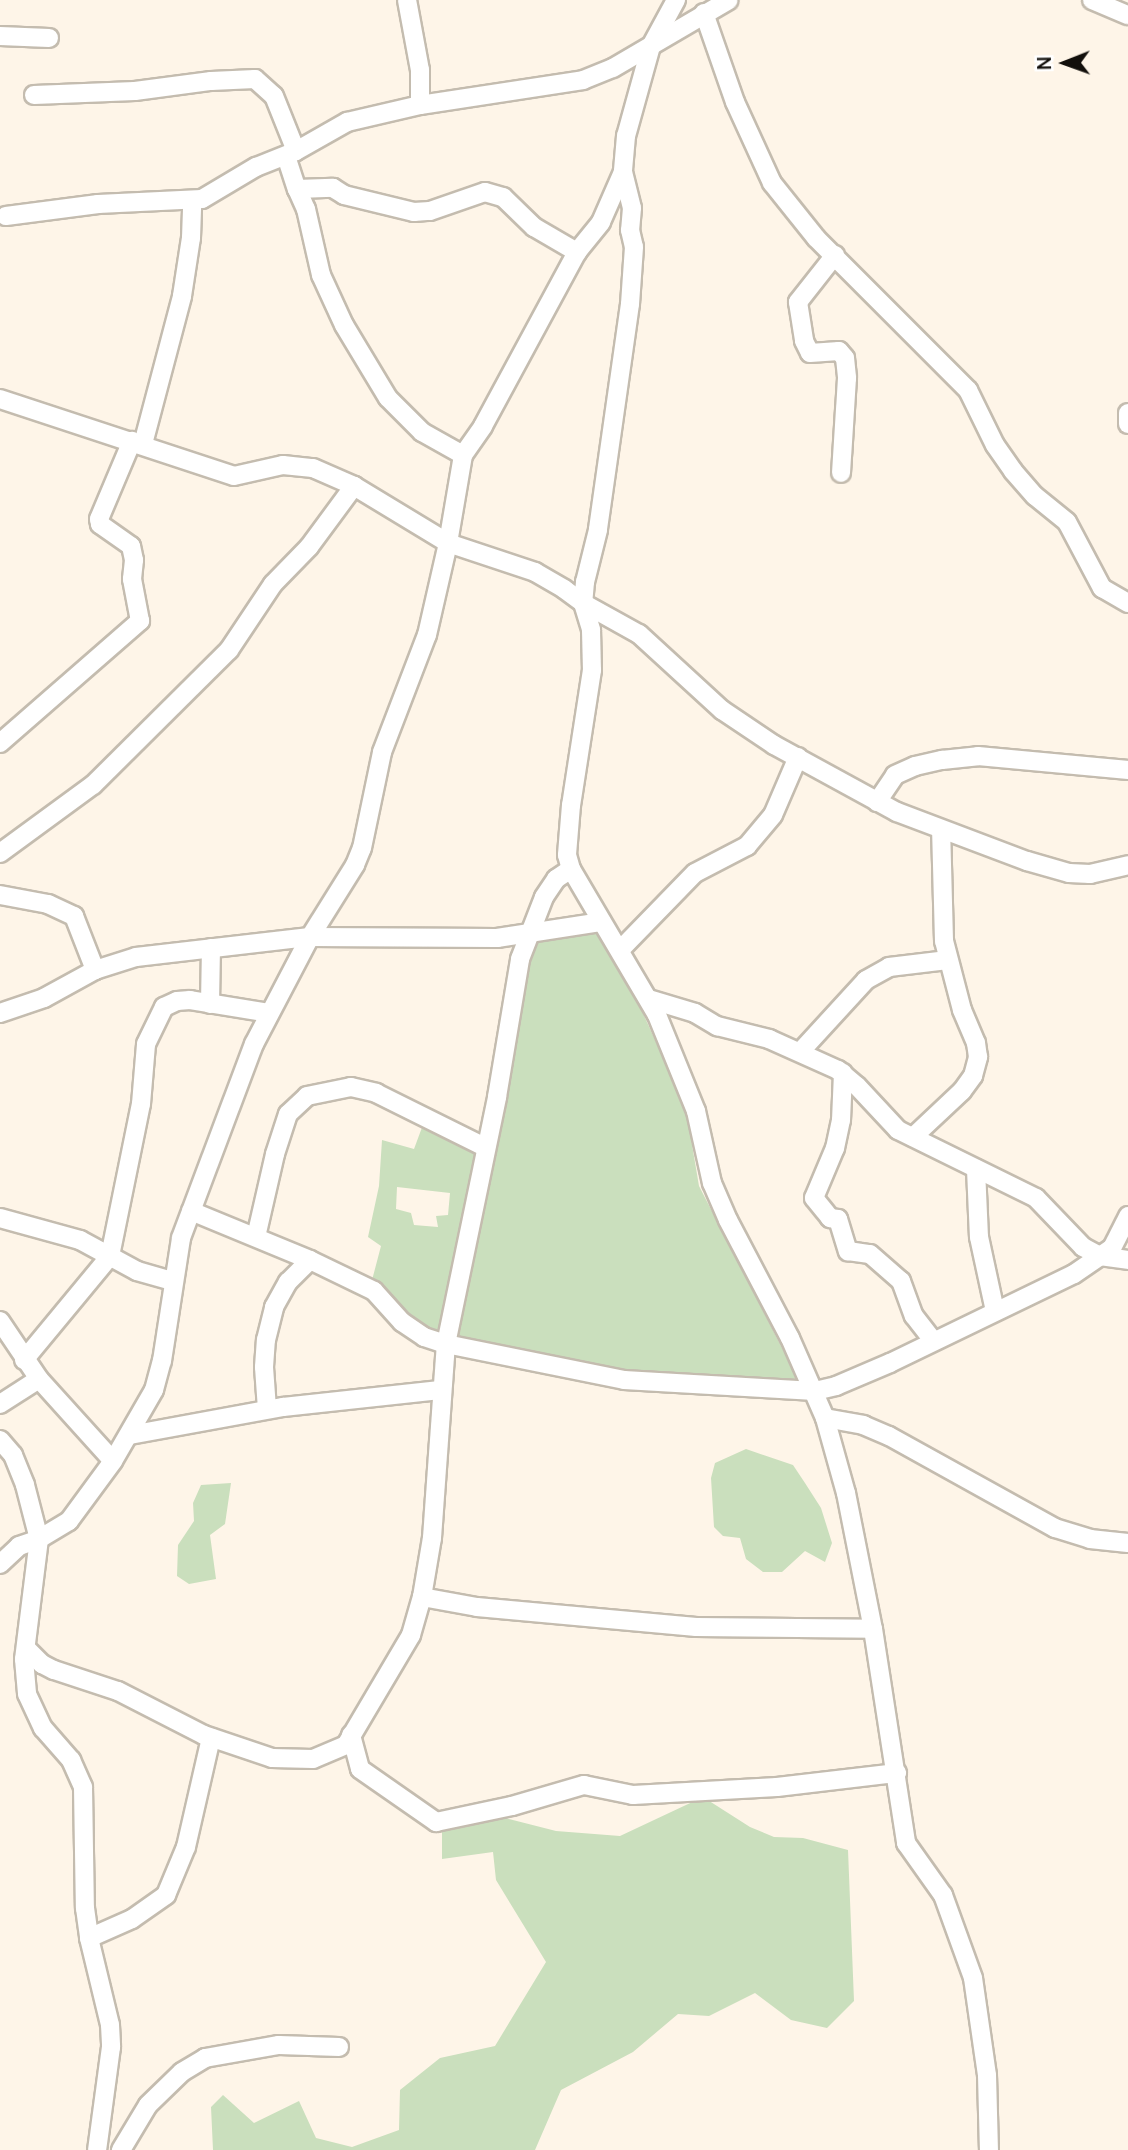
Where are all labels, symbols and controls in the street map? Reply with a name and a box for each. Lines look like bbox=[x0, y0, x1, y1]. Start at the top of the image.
north arrow bbox=[1030, 28, 1100, 98]
text: N bbox=[1031, 56, 1057, 70]

